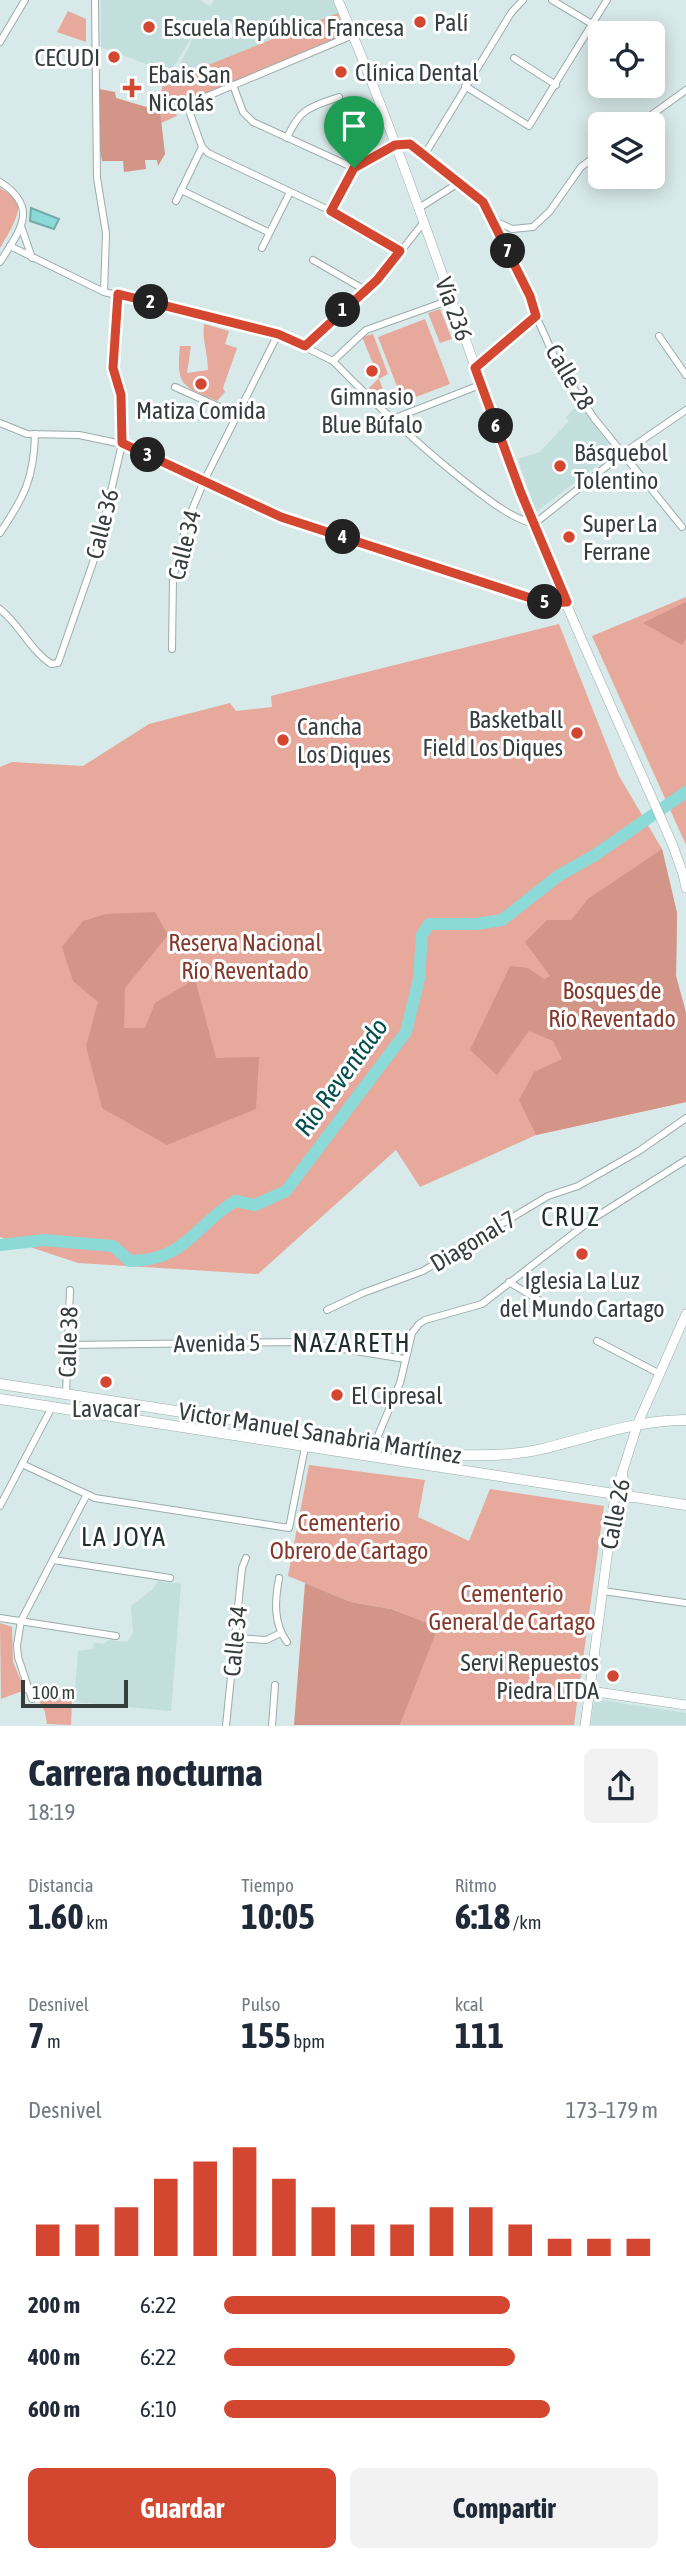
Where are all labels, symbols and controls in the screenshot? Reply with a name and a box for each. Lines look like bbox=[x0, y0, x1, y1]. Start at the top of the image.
place label: Palí bbox=[434, 9, 468, 36]
place label: Escuela República Francesa bbox=[163, 14, 404, 41]
marker: Palí bbox=[412, 14, 428, 30]
marker: Escuela República Francesa bbox=[141, 19, 157, 35]
map controls bbox=[588, 21, 665, 189]
button: locate bbox=[588, 21, 665, 98]
place label: CECUDI bbox=[34, 44, 100, 71]
marker: CECUDI bbox=[106, 49, 122, 65]
place label: Clínica Dental bbox=[355, 59, 479, 86]
place label: Ebais San Nicolás bbox=[148, 61, 231, 116]
marker: Clínica Dental bbox=[333, 64, 349, 80]
marker: Ebais San Nicolás bbox=[122, 78, 142, 98]
pin bbox=[324, 96, 384, 168]
icon: arrive bbox=[335, 107, 373, 145]
button: layers bbox=[588, 112, 665, 189]
pin: 7 bbox=[490, 233, 526, 268]
text: 7 bbox=[503, 239, 512, 261]
street label: Vía 236 bbox=[430, 274, 478, 344]
pin: 2 bbox=[134, 284, 168, 320]
text: 2 bbox=[146, 290, 155, 312]
pin: 1 bbox=[326, 292, 360, 328]
text: 1 bbox=[338, 298, 347, 320]
street label: Calle 28 bbox=[540, 340, 600, 414]
marker: Gimnasio Blue Búfalo bbox=[364, 363, 380, 379]
marker: Matiza Comida bbox=[193, 376, 209, 392]
place label: Gimnasio Blue Búfalo bbox=[321, 383, 423, 438]
place label: Matiza Comida bbox=[136, 397, 266, 424]
pin: 6 bbox=[478, 408, 514, 444]
text: 6 bbox=[491, 414, 500, 436]
pin: 3 bbox=[130, 438, 166, 472]
place label: Básquebol Tolentino bbox=[574, 439, 669, 494]
text: 3 bbox=[143, 443, 152, 465]
marker: Básquebol Tolentino bbox=[552, 458, 568, 474]
street label: Calle 36 bbox=[80, 486, 124, 562]
street label: Calle 34 bbox=[162, 507, 206, 583]
place label: Super La Ferrane bbox=[583, 510, 658, 565]
pin: 4 bbox=[326, 520, 360, 554]
text: 4 bbox=[338, 525, 347, 547]
marker: Super La Ferrane bbox=[561, 529, 577, 545]
pin: 5 bbox=[528, 584, 562, 620]
text: 5 bbox=[540, 590, 549, 612]
place label: Basketball Field Los Diques bbox=[423, 706, 564, 761]
place label: Cancha Los Diques bbox=[297, 713, 391, 768]
marker: Basketball Field Los Diques bbox=[569, 725, 585, 741]
marker: Cancha Los Diques bbox=[275, 732, 291, 748]
park label: Reserva Nacional Río Reventado bbox=[168, 929, 322, 984]
park label: Bosques de Río Reventado bbox=[548, 977, 676, 1032]
water label: Rio Reventado bbox=[288, 1012, 394, 1142]
district label: CRUZ bbox=[541, 1202, 601, 1232]
street label: Diagonal 7 bbox=[425, 1205, 521, 1277]
marker: Iglesia La Luz del Mundo Cartago bbox=[574, 1246, 590, 1262]
place label: Iglesia La Luz del Mundo Cartago bbox=[499, 1267, 665, 1322]
street label: Calle 38 bbox=[53, 1306, 83, 1378]
district label: NAZARETH bbox=[292, 1328, 412, 1358]
street label: Avenida 5 bbox=[173, 1329, 261, 1357]
marker: Lavacar bbox=[98, 1374, 114, 1390]
place label: El Cipresal bbox=[351, 1382, 443, 1409]
marker: El Cipresal bbox=[329, 1387, 345, 1403]
place label: Lavacar bbox=[72, 1395, 141, 1422]
street label: Victor Manuel Sanabria Martínez bbox=[177, 1397, 464, 1469]
street label: Calle 26 bbox=[595, 1476, 635, 1552]
park label: Cementerio Obrero de Cartago bbox=[270, 1509, 428, 1564]
district label: LA JOYA bbox=[81, 1522, 167, 1552]
park label: Cementerio General de Cartago bbox=[428, 1580, 596, 1635]
street label: Calle 34 bbox=[218, 1604, 252, 1678]
place label: Servi Repuestos Piedra LTDA bbox=[461, 1649, 599, 1704]
marker: Servi Repuestos Piedra LTDA bbox=[605, 1668, 621, 1684]
scale bar bbox=[21, 1676, 128, 1708]
text: 100 m bbox=[32, 1681, 75, 1703]
button: share bbox=[584, 1749, 658, 1823]
text: Carrera nocturna bbox=[28, 1751, 263, 1794]
text: 18:19 bbox=[28, 1799, 75, 1825]
text: Distancia bbox=[28, 1874, 93, 1896]
text: Tiempo bbox=[241, 1874, 294, 1896]
text: Ritmo bbox=[455, 1874, 497, 1896]
text: 1.60 bbox=[28, 1896, 84, 1936]
text: 10:05 bbox=[241, 1896, 315, 1936]
text: 6:18 bbox=[455, 1896, 510, 1936]
text: km bbox=[84, 1911, 108, 1933]
text: /km bbox=[510, 1911, 541, 1933]
text: Desnivel bbox=[28, 1993, 89, 2015]
text: Pulso bbox=[241, 1993, 281, 2015]
text: kcal bbox=[455, 1993, 484, 2015]
text: 7 bbox=[28, 2015, 44, 2055]
text: 155 bbox=[241, 2015, 291, 2055]
text: 111 bbox=[455, 2015, 504, 2055]
text: m bbox=[44, 2030, 61, 2052]
text: bpm bbox=[291, 2030, 325, 2052]
text: Desnivel bbox=[28, 2097, 102, 2123]
text: 173–179 m bbox=[565, 2097, 658, 2123]
text: 200 m bbox=[28, 2292, 80, 2318]
text: 6:22 bbox=[140, 2292, 177, 2318]
text: 400 m bbox=[28, 2344, 80, 2370]
text: 6:22 bbox=[140, 2344, 177, 2370]
text: 600 m bbox=[28, 2396, 80, 2422]
text: 6:10 bbox=[140, 2396, 177, 2422]
button: Guardar bbox=[28, 2468, 336, 2548]
button: Compartir bbox=[350, 2468, 658, 2548]

